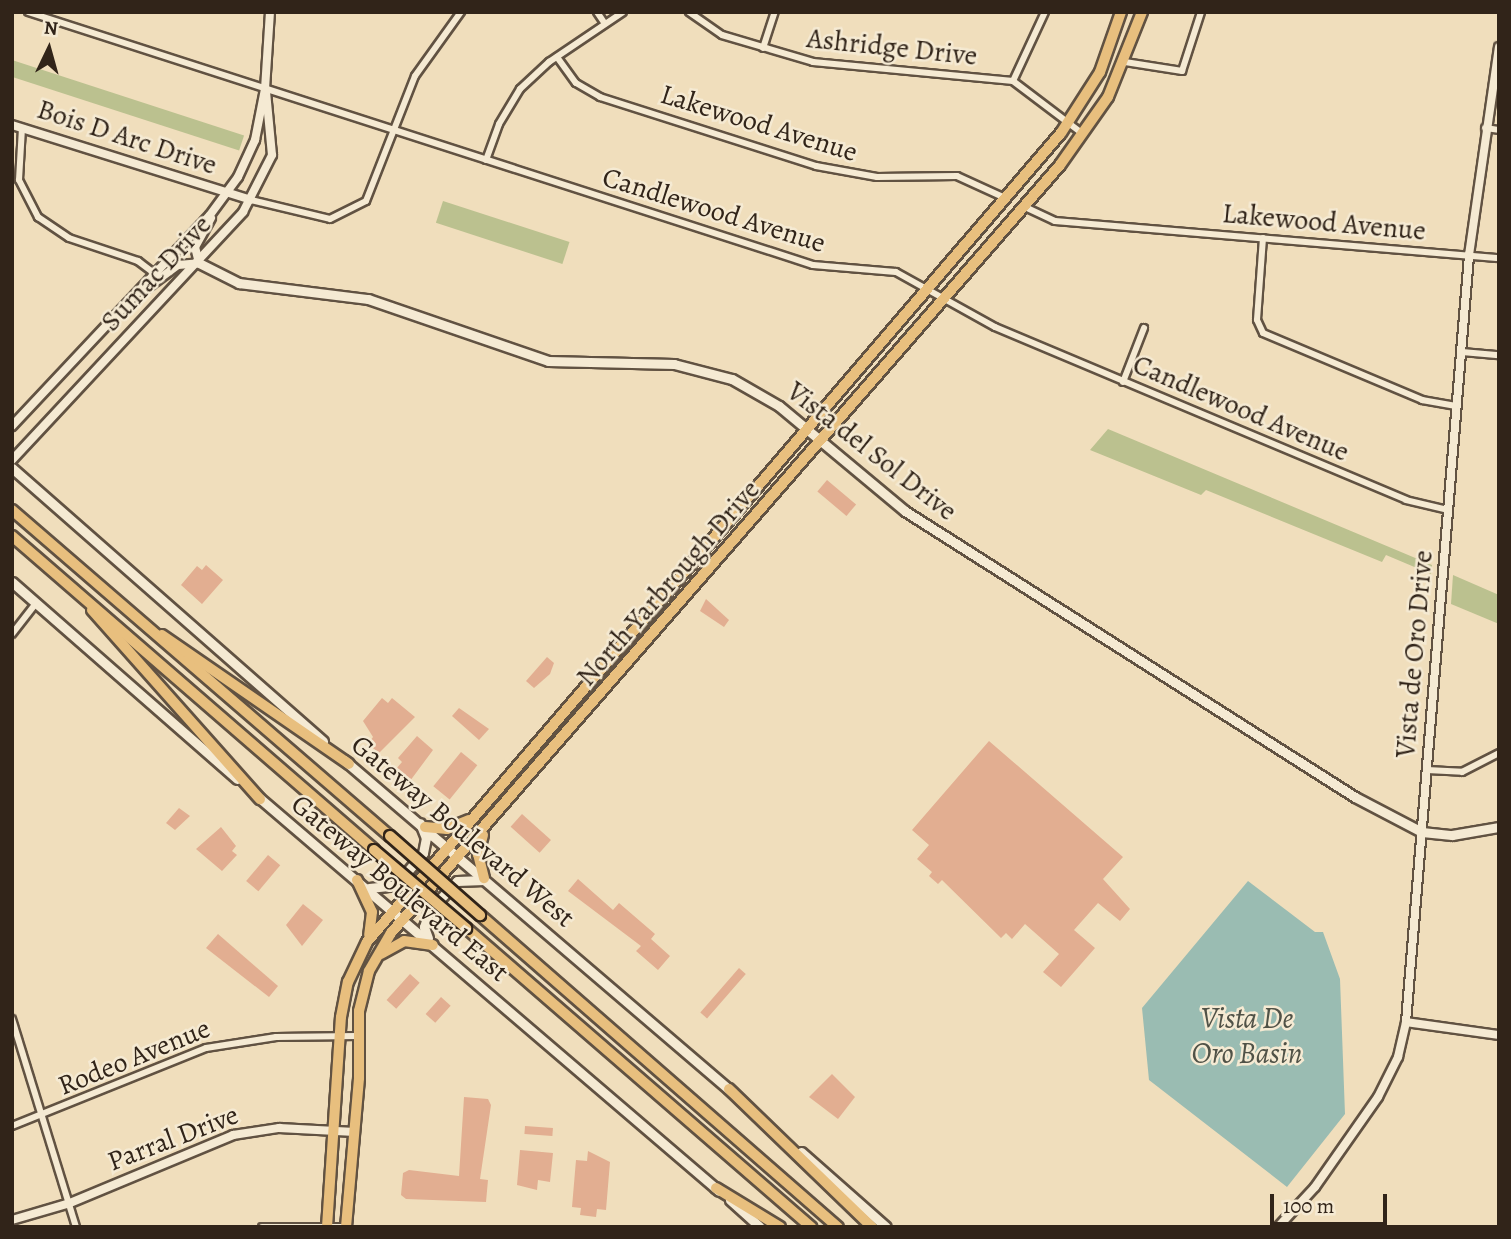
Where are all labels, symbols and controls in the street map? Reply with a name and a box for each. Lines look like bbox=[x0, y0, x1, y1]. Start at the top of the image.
north arrow bbox=[14, 14, 84, 84]
text: N bbox=[43, 15, 59, 42]
street label: Ashridge Drive bbox=[805, 21, 979, 73]
street label: Lakewood Avenue bbox=[656, 77, 862, 169]
street label: Bois D Arc Drive bbox=[33, 92, 221, 182]
street label: Candlewood Avenue bbox=[598, 160, 830, 260]
street label: Lakewood Avenue bbox=[1221, 196, 1427, 248]
street label: Sumac Drive bbox=[94, 208, 218, 338]
street label: Candlewood Avenue bbox=[1128, 347, 1354, 469]
street label: Vista del Sol Drive bbox=[780, 374, 964, 528]
street label: North Yarbrough Drive bbox=[569, 473, 767, 693]
street label: Vista de Oro Drive bbox=[1388, 549, 1440, 759]
street label: Gateway Boulevard West bbox=[345, 728, 581, 934]
street label: Gateway Boulevard East bbox=[284, 787, 516, 989]
water label: Vista De Oro Basin bbox=[1192, 1000, 1302, 1070]
street label: Rodeo Avenue bbox=[53, 1011, 215, 1103]
street label: Parral Drive bbox=[103, 1098, 243, 1178]
scale bar bbox=[1273, 1180, 1390, 1224]
text: 100 m bbox=[1283, 1192, 1334, 1220]

